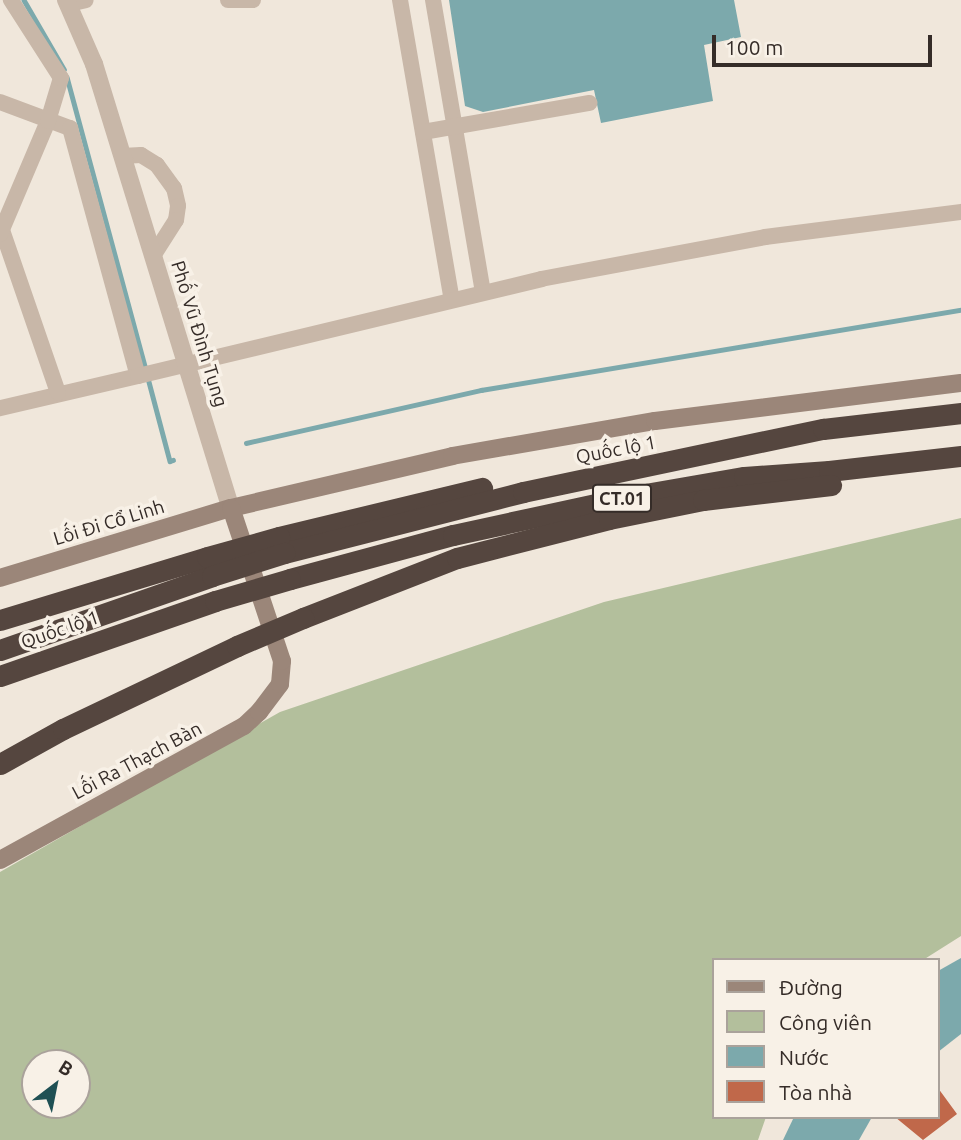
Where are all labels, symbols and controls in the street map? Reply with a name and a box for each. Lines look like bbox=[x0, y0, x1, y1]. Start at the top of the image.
scale bar bbox=[716, 21, 936, 65]
text: 100 m bbox=[725, 35, 783, 59]
street label: Phố Vũ Đình Tụng bbox=[166, 258, 232, 410]
street label: Quốc lộ 1 bbox=[574, 431, 658, 469]
road number: CT.01 bbox=[590, 484, 654, 512]
street label: Lối Đi Cổ Linh bbox=[51, 495, 167, 551]
street label: Quốc lộ 1 bbox=[18, 606, 102, 654]
street label: Lối Ra Thạch Bàn bbox=[68, 717, 206, 805]
legend bbox=[712, 958, 940, 1119]
text: Đường bbox=[779, 975, 843, 999]
text: Công viên bbox=[779, 1010, 872, 1034]
text: Nước bbox=[779, 1045, 829, 1069]
north arrow bbox=[21, 1049, 91, 1119]
text: B bbox=[55, 1055, 77, 1081]
text: Tòa nhà bbox=[779, 1080, 852, 1104]

